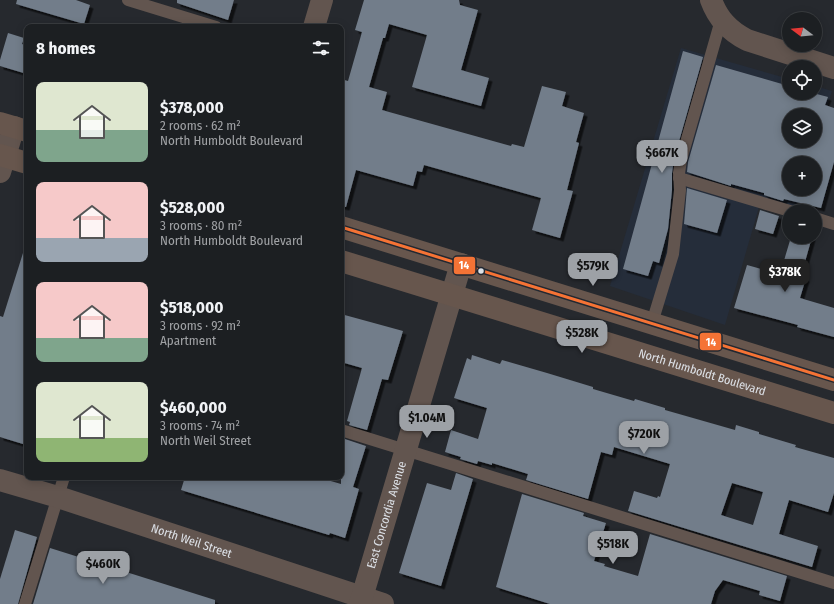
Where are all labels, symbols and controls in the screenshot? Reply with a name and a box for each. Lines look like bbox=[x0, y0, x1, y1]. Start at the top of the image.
north arrow bbox=[782, 12, 822, 52]
map controls bbox=[782, 12, 822, 244]
icon: filters bbox=[310, 37, 332, 59]
text: 8 homes bbox=[36, 38, 96, 59]
button: locate bbox=[782, 60, 822, 100]
text: $378,000 bbox=[160, 97, 224, 118]
icon: home bbox=[68, 98, 116, 146]
button: layers bbox=[782, 108, 822, 148]
text: 2 rooms · 62 m² bbox=[160, 118, 241, 133]
text: North Humboldt Boulevard bbox=[160, 133, 303, 148]
pin: $667K bbox=[634, 140, 690, 174]
text: $667K bbox=[646, 145, 678, 160]
button: + bbox=[782, 156, 822, 196]
text: $528,000 bbox=[160, 197, 225, 218]
icon: home bbox=[68, 198, 116, 246]
button: − bbox=[782, 204, 822, 244]
text: 3 rooms · 80 m² bbox=[160, 218, 242, 233]
text: North Humboldt Boulevard bbox=[160, 233, 303, 248]
pin: $579K bbox=[565, 253, 621, 287]
line badge: 14 bbox=[453, 256, 476, 275]
text: $579K bbox=[577, 258, 609, 273]
text: 14 bbox=[459, 259, 469, 272]
pin: $378K bbox=[757, 259, 813, 293]
text: $378K bbox=[769, 264, 801, 279]
unlabelled marker bbox=[476, 266, 486, 276]
text: $518,000 bbox=[160, 297, 224, 318]
icon: home bbox=[68, 298, 116, 346]
text: 3 rooms · 92 m² bbox=[160, 318, 241, 333]
pin: $528K bbox=[554, 320, 610, 354]
text: $528K bbox=[565, 325, 599, 340]
line badge: 14 bbox=[699, 332, 722, 351]
text: Apartment bbox=[160, 333, 216, 348]
text: 14 bbox=[706, 336, 716, 349]
street label: North Humboldt Boulevard bbox=[637, 346, 767, 399]
text: $460,000 bbox=[160, 397, 227, 418]
icon: home bbox=[68, 398, 116, 446]
pin: $1.04M bbox=[394, 405, 460, 439]
text: $1.04M bbox=[408, 410, 446, 425]
text: 3 rooms · 74 m² bbox=[160, 418, 240, 433]
pin: $720K bbox=[616, 421, 672, 455]
text: $720K bbox=[628, 426, 660, 441]
text: North Weil Street bbox=[160, 433, 251, 448]
street label: East Concordia Avenue bbox=[364, 460, 409, 570]
street label: North Weil Street bbox=[149, 521, 234, 561]
pin: $518K bbox=[585, 531, 641, 565]
text: $518K bbox=[597, 536, 629, 551]
pin: $460K bbox=[75, 551, 131, 585]
text: $460K bbox=[86, 556, 120, 571]

